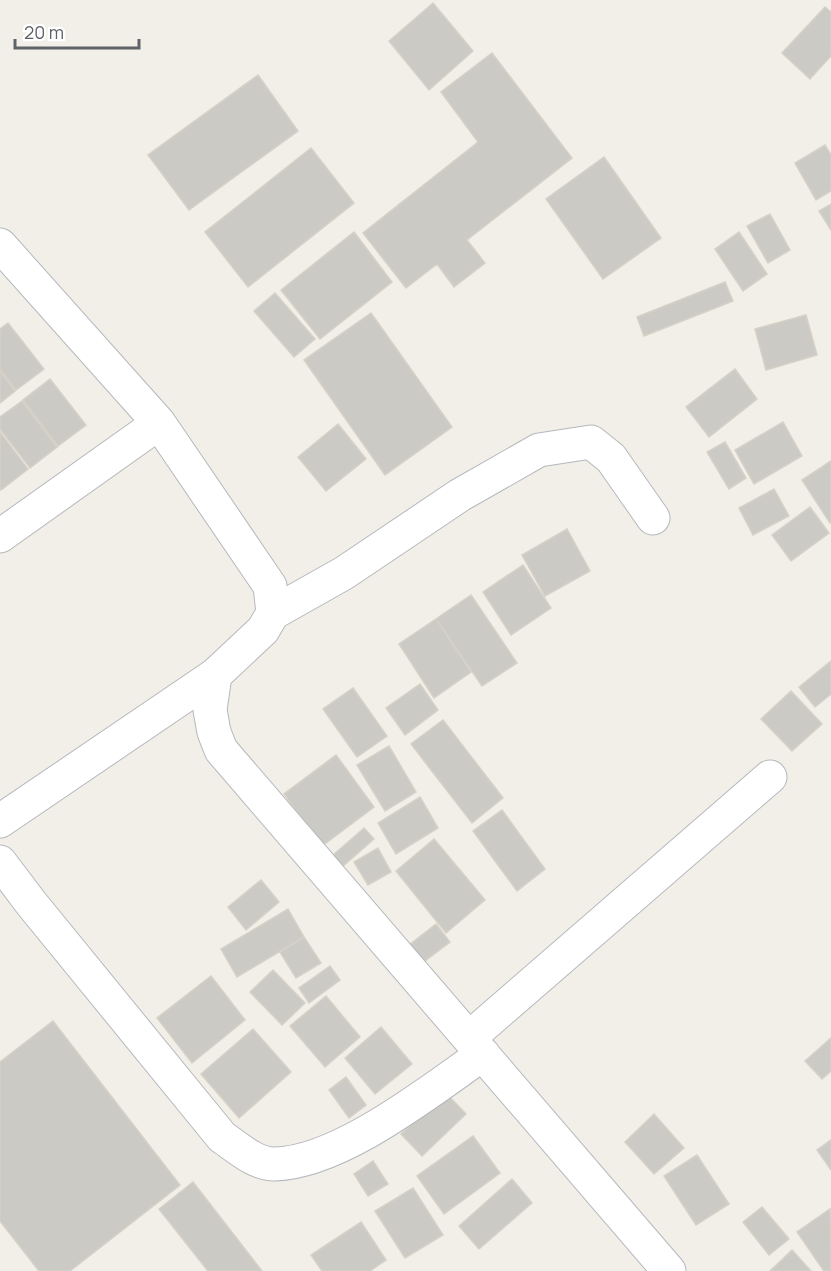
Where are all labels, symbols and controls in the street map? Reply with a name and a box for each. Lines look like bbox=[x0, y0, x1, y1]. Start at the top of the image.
scale bar bbox=[15, 12, 140, 50]
text: 20 m bbox=[24, 20, 64, 44]

